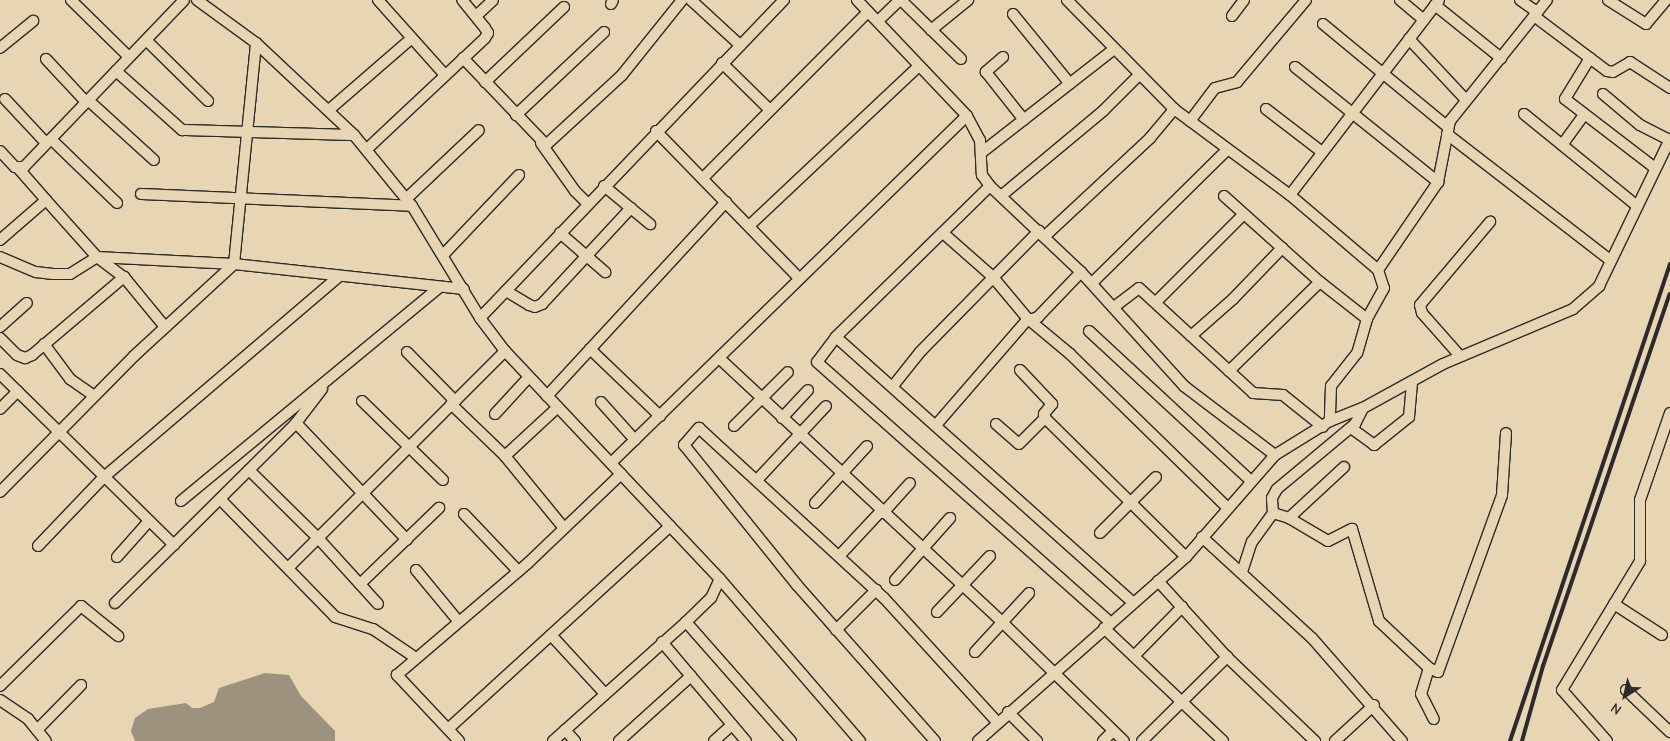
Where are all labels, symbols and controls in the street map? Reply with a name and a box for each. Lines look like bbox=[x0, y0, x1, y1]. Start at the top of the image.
north arrow bbox=[1600, 671, 1650, 721]
text: N bbox=[1607, 699, 1625, 718]

